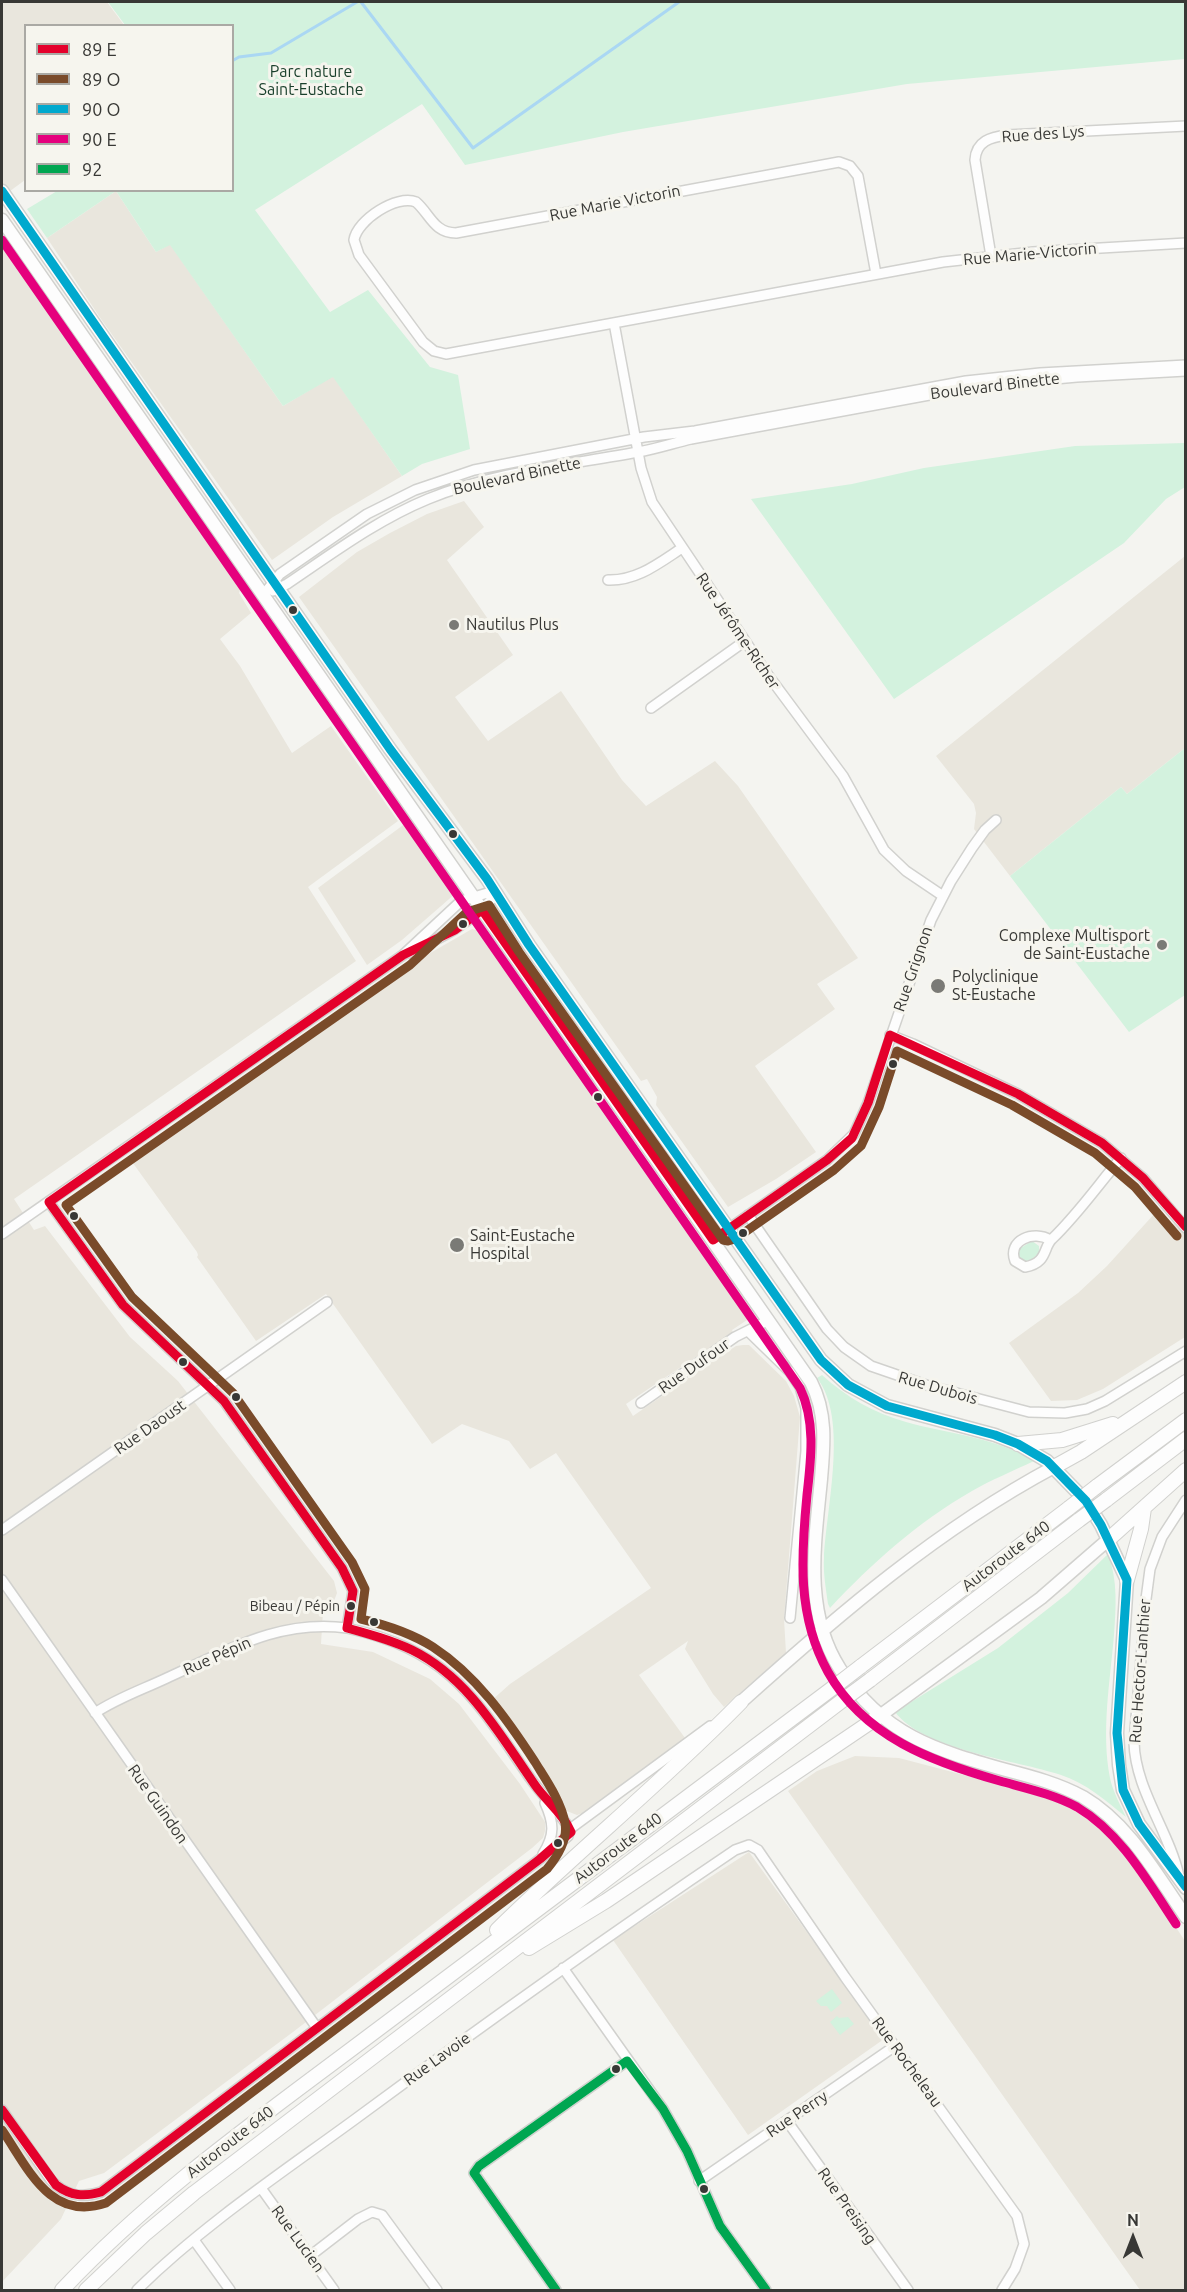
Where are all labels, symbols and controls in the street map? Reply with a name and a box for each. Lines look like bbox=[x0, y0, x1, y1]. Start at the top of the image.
legend bbox=[24, 24, 234, 192]
text: 89 E bbox=[82, 39, 117, 59]
park label: Parc nature Saint-Eustache bbox=[259, 62, 363, 100]
text: 89 O bbox=[82, 69, 120, 89]
text: 90 O bbox=[82, 99, 120, 119]
street label: Rue des Lys bbox=[1001, 122, 1085, 146]
text: 90 E bbox=[82, 129, 117, 149]
text: 92 bbox=[82, 159, 102, 179]
street label: Rue Marie Victorin bbox=[548, 181, 682, 225]
street label: Rue Marie-Victorin bbox=[963, 239, 1097, 269]
street label: Boulevard Binette bbox=[929, 369, 1061, 403]
street label: Boulevard Binette bbox=[451, 453, 583, 499]
street label: Rue Jérôme-Richer bbox=[692, 569, 784, 693]
unlabelled marker bbox=[287, 604, 299, 616]
place label: Nautilus Plus bbox=[466, 615, 559, 635]
marker: Nautilus Plus bbox=[447, 618, 461, 632]
unlabelled marker bbox=[447, 828, 459, 840]
unlabelled marker bbox=[457, 918, 469, 930]
street label: Rue Grignon bbox=[889, 924, 937, 1014]
place label: Complexe Multisport de Saint-Eustache bbox=[999, 926, 1150, 964]
marker: Complexe Multisport de Saint-Eustache bbox=[1155, 938, 1169, 952]
place label: Polyclinique St-Eustache bbox=[952, 967, 1038, 1005]
marker: Polyclinique St-Eustache bbox=[929, 977, 947, 995]
unlabelled marker bbox=[887, 1058, 899, 1070]
unlabelled marker bbox=[592, 1091, 604, 1103]
unlabelled marker bbox=[68, 1210, 80, 1222]
place label: Saint-Eustache Hospital bbox=[470, 1226, 575, 1264]
unlabelled marker bbox=[737, 1227, 749, 1239]
marker: Saint-Eustache Hospital bbox=[448, 1236, 466, 1254]
street label: Rue Dufour bbox=[655, 1334, 733, 1398]
unlabelled marker bbox=[177, 1356, 189, 1368]
street label: Rue Dubois bbox=[896, 1368, 980, 1408]
unlabelled marker bbox=[230, 1391, 242, 1403]
street label: Rue Daoust bbox=[111, 1395, 189, 1459]
street label: Autoroute 640 bbox=[958, 1517, 1054, 1595]
place label: Bibeau / Pépin bbox=[250, 1598, 340, 1614]
street label: Rue Hector-Lanthier bbox=[1125, 1598, 1155, 1744]
marker: Bibeau / Pépin bbox=[345, 1600, 357, 1612]
unlabelled marker bbox=[368, 1616, 380, 1628]
street label: Rue Pépin bbox=[180, 1633, 254, 1679]
street label: Rue Guindon bbox=[124, 1761, 192, 1847]
street label: Autoroute 640 bbox=[570, 1809, 666, 1887]
unlabelled marker bbox=[552, 1837, 564, 1849]
street label: Rue Rocheleau bbox=[868, 2013, 946, 2111]
street label: Rue Lavoie bbox=[400, 2028, 474, 2090]
unlabelled marker bbox=[610, 2063, 622, 2075]
street label: Rue Perry bbox=[763, 2087, 831, 2141]
street label: Autoroute 640 bbox=[183, 2102, 277, 2182]
street label: Rue Preising bbox=[814, 2164, 880, 2248]
unlabelled marker bbox=[698, 2183, 710, 2195]
street label: Rue Lucien bbox=[267, 2202, 329, 2276]
north arrow bbox=[1103, 2208, 1163, 2268]
text: N bbox=[1127, 2211, 1139, 2229]

